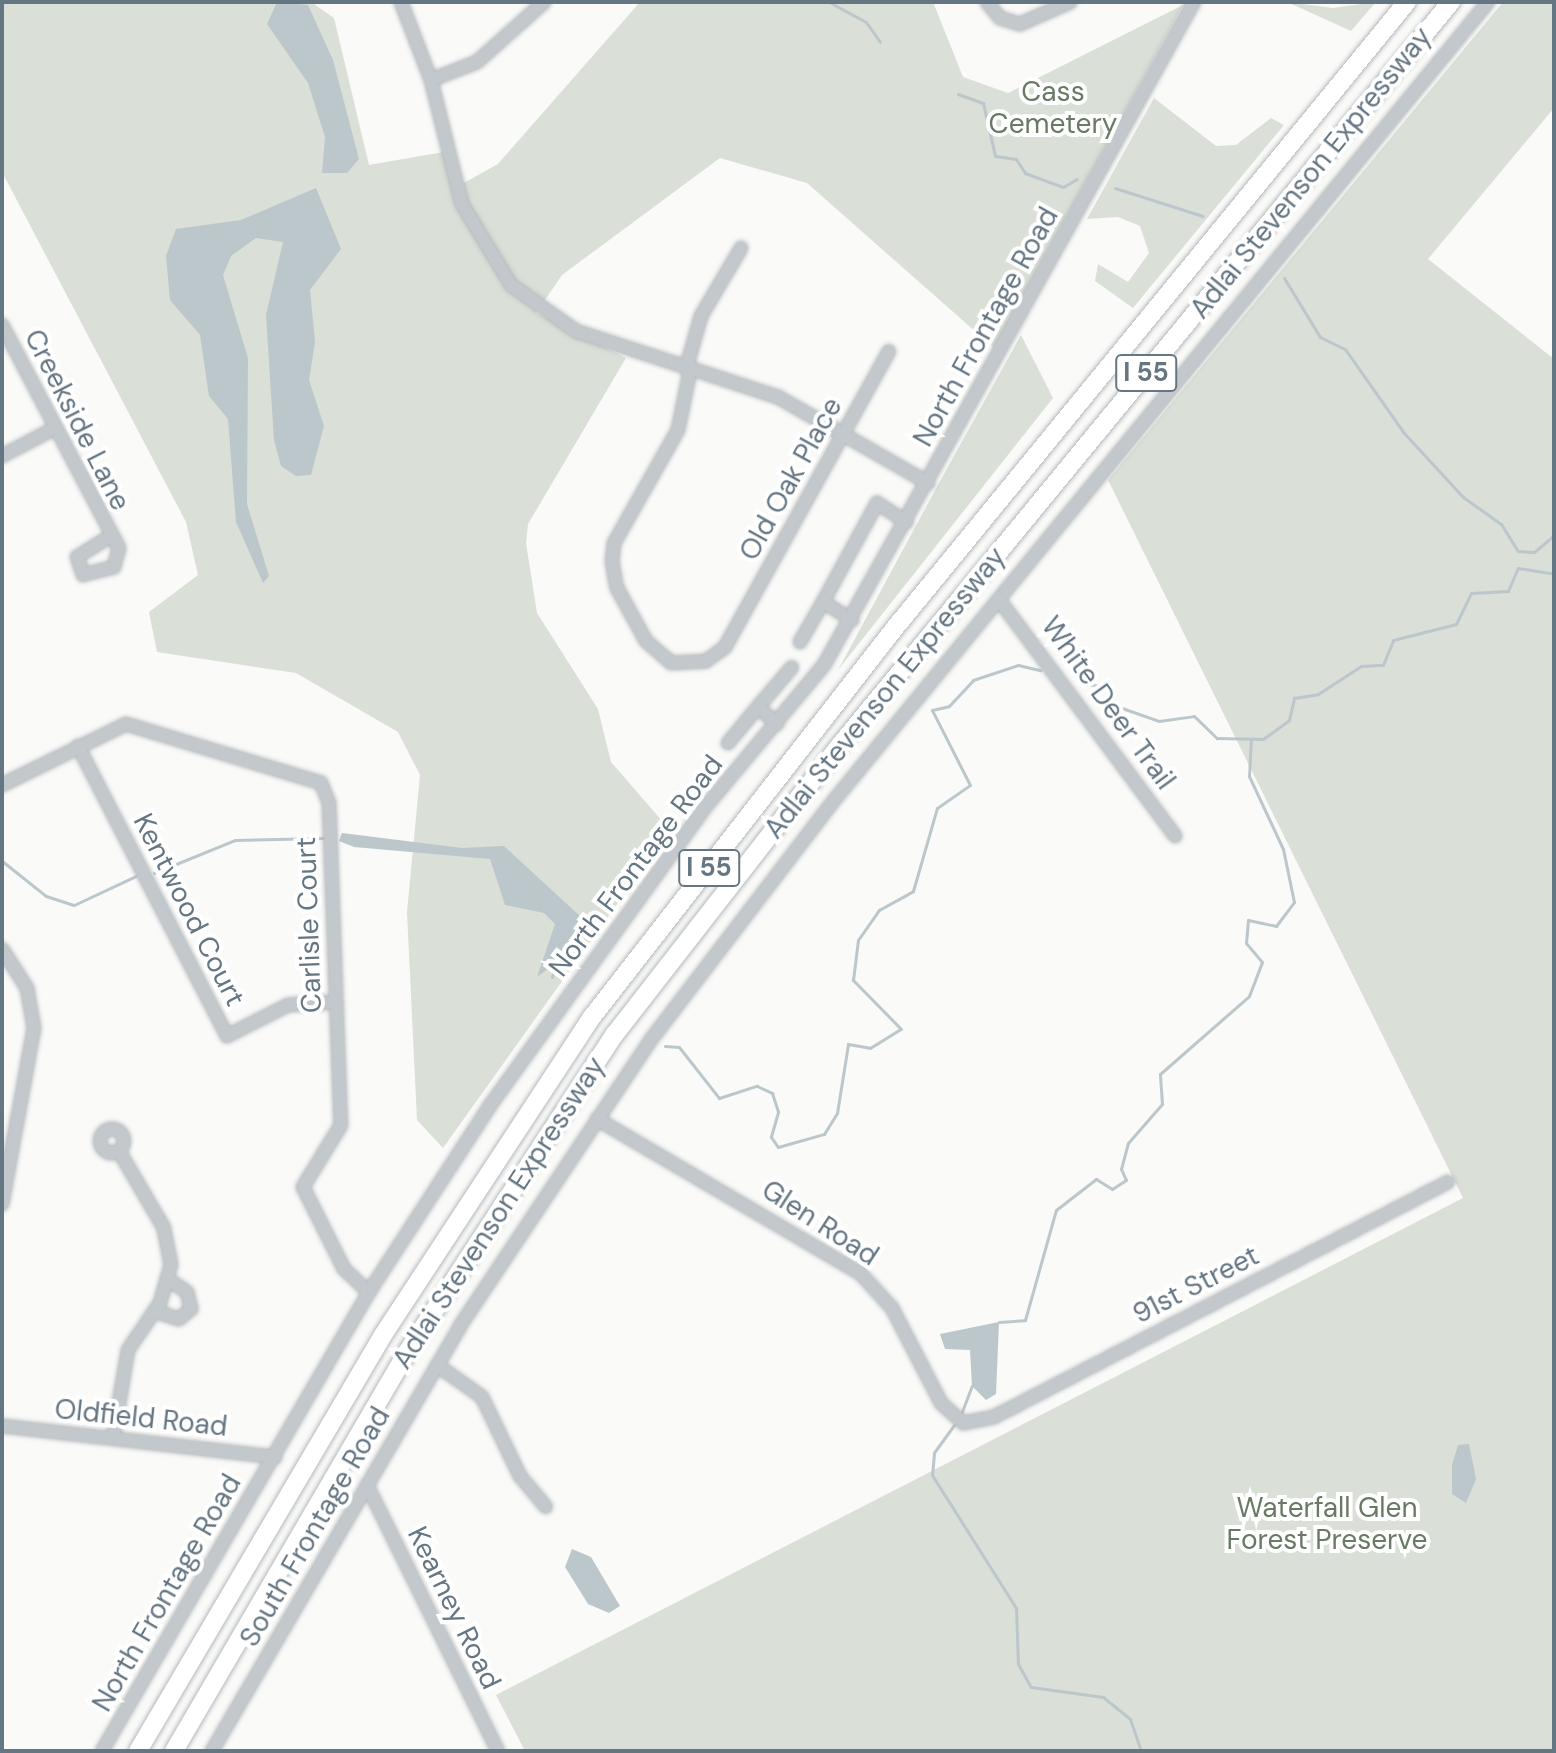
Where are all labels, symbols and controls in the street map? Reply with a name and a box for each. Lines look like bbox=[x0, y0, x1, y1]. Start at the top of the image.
street label: Adlai Stevenson Expressway bbox=[1183, 21, 1439, 325]
park label: Cass Cemetery bbox=[989, 75, 1117, 141]
street label: North Frontage Road bbox=[906, 202, 1066, 452]
street label: Creekside Lane bbox=[17, 324, 137, 516]
road number: I 55 bbox=[1114, 351, 1178, 395]
street label: Old Oak Place bbox=[732, 392, 850, 566]
street label: Adlai Stevenson Expressway bbox=[757, 541, 1013, 845]
street label: White Deer Trail bbox=[1034, 610, 1182, 796]
street label: North Frontage Road bbox=[542, 749, 730, 983]
street label: Kentwood Court bbox=[126, 808, 252, 1012]
street label: Carlisle Court bbox=[289, 836, 329, 1014]
road number: I 55 bbox=[677, 846, 741, 890]
street label: Adlai Stevenson Expressway bbox=[385, 1051, 613, 1375]
street label: Glen Road bbox=[755, 1173, 885, 1273]
street label: 91st Street bbox=[1127, 1239, 1265, 1331]
street label: Oldfield Road bbox=[53, 1392, 229, 1444]
street label: South Frontage Road bbox=[233, 1401, 397, 1653]
street label: North Frontage Road bbox=[85, 1468, 249, 1718]
park label: Waterfall Glen Forest Preserve bbox=[1227, 1491, 1427, 1557]
street label: Kearney Road bbox=[400, 1521, 508, 1695]

